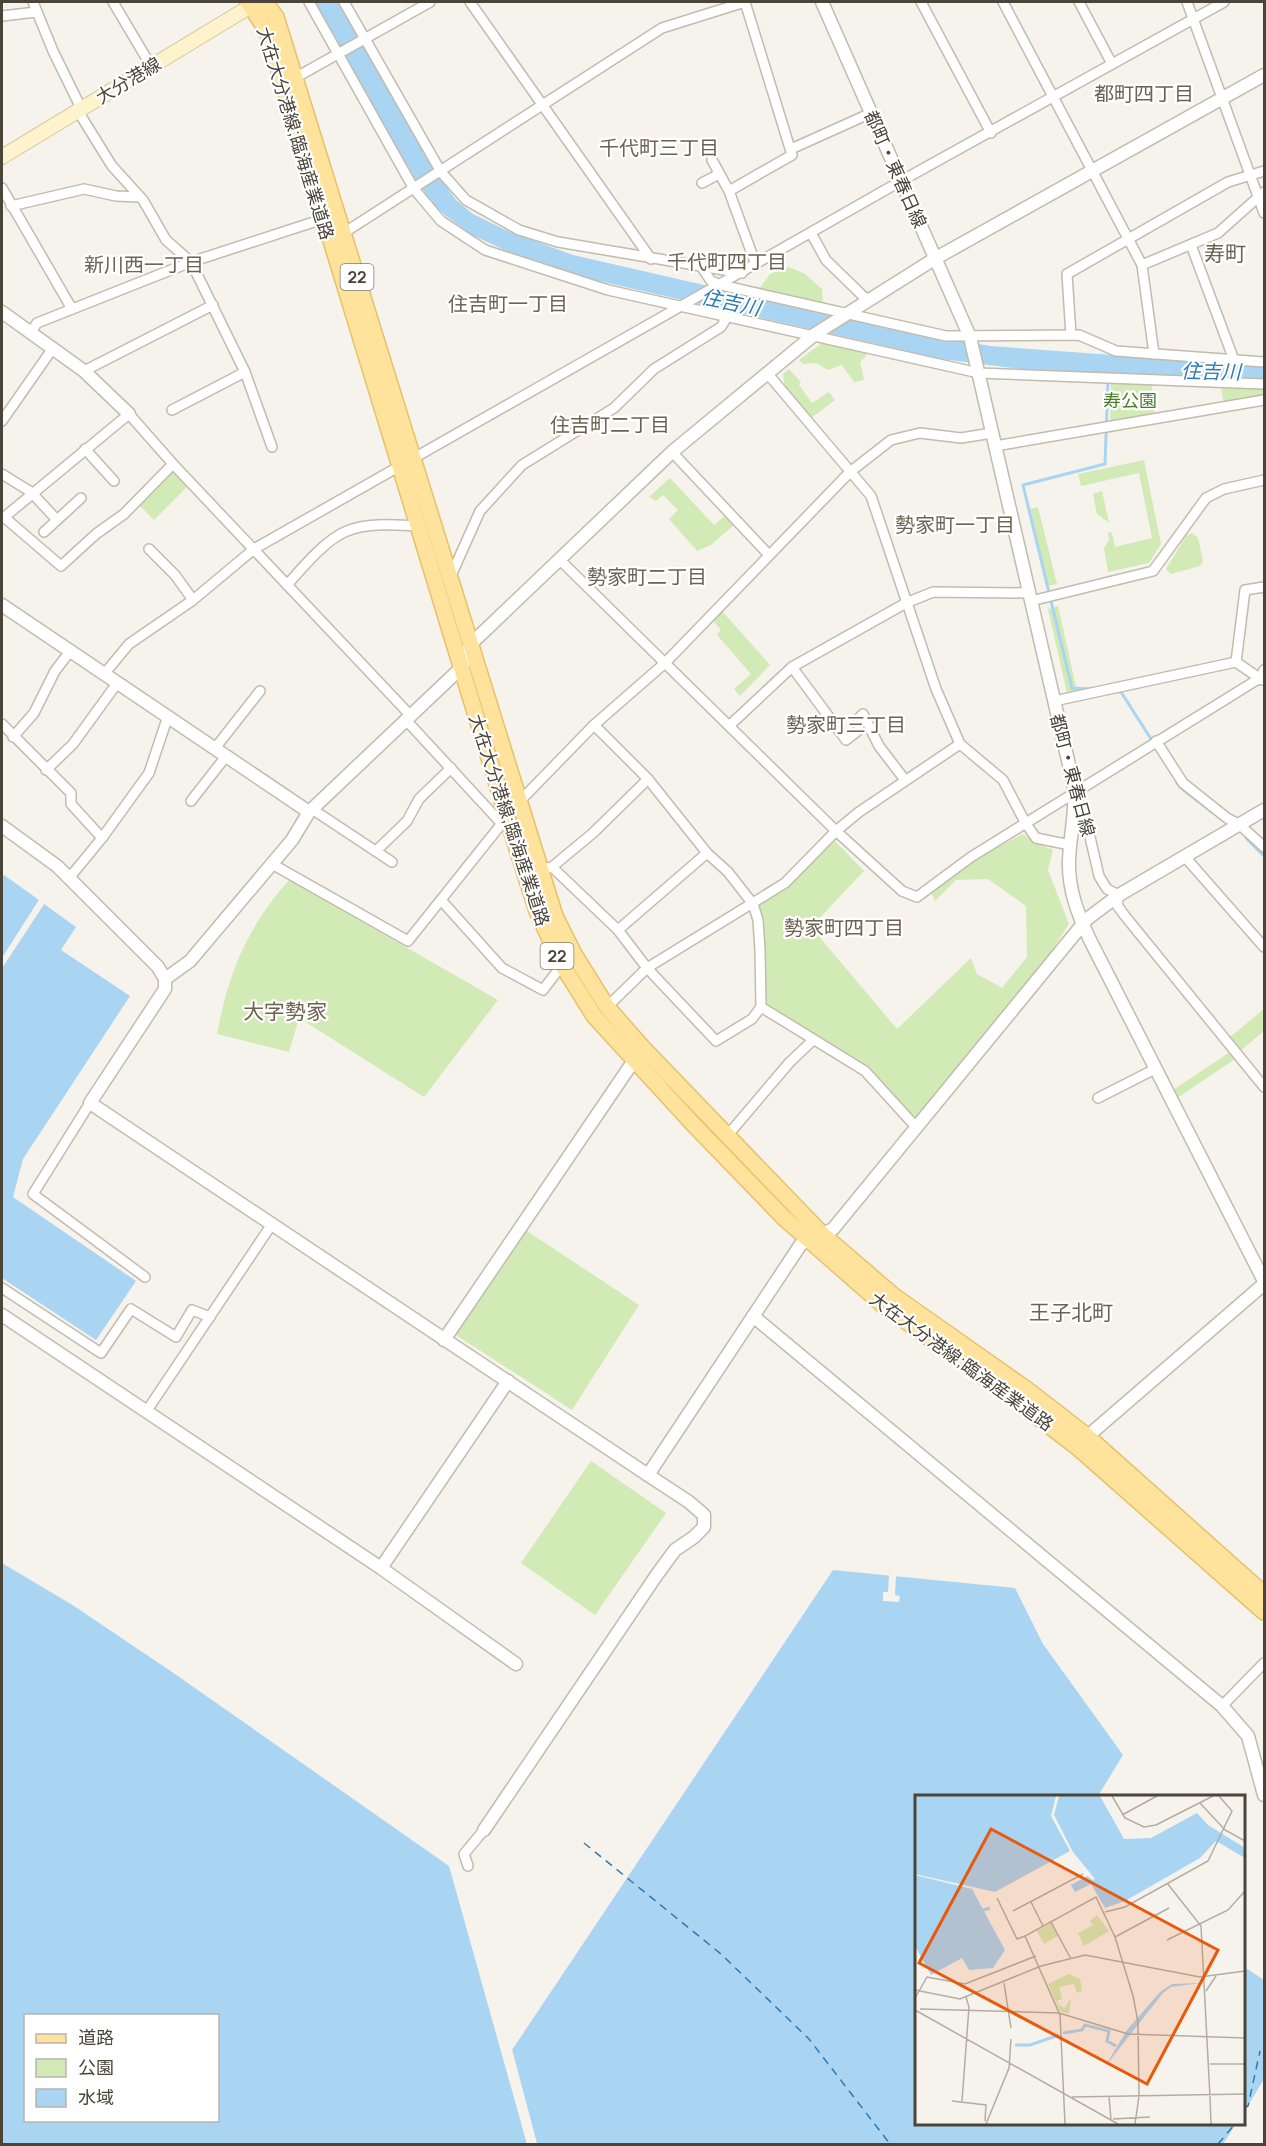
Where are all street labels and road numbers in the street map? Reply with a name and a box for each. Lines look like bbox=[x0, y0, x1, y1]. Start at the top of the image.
street label: 大在大分港線;臨海産業道路 bbox=[252, 24, 340, 242]
street label: 大分港線 bbox=[91, 51, 165, 109]
street label: 都町・東春日線 bbox=[859, 107, 933, 231]
road number: 22 bbox=[340, 264, 374, 290]
street label: 大在大分港線;臨海産業道路 bbox=[464, 711, 556, 929]
street label: 都町・東春日線 bbox=[1045, 711, 1101, 839]
road number: 22 bbox=[540, 943, 574, 969]
street label: 大在大分港線;臨海産業道路 bbox=[865, 1286, 1059, 1436]

